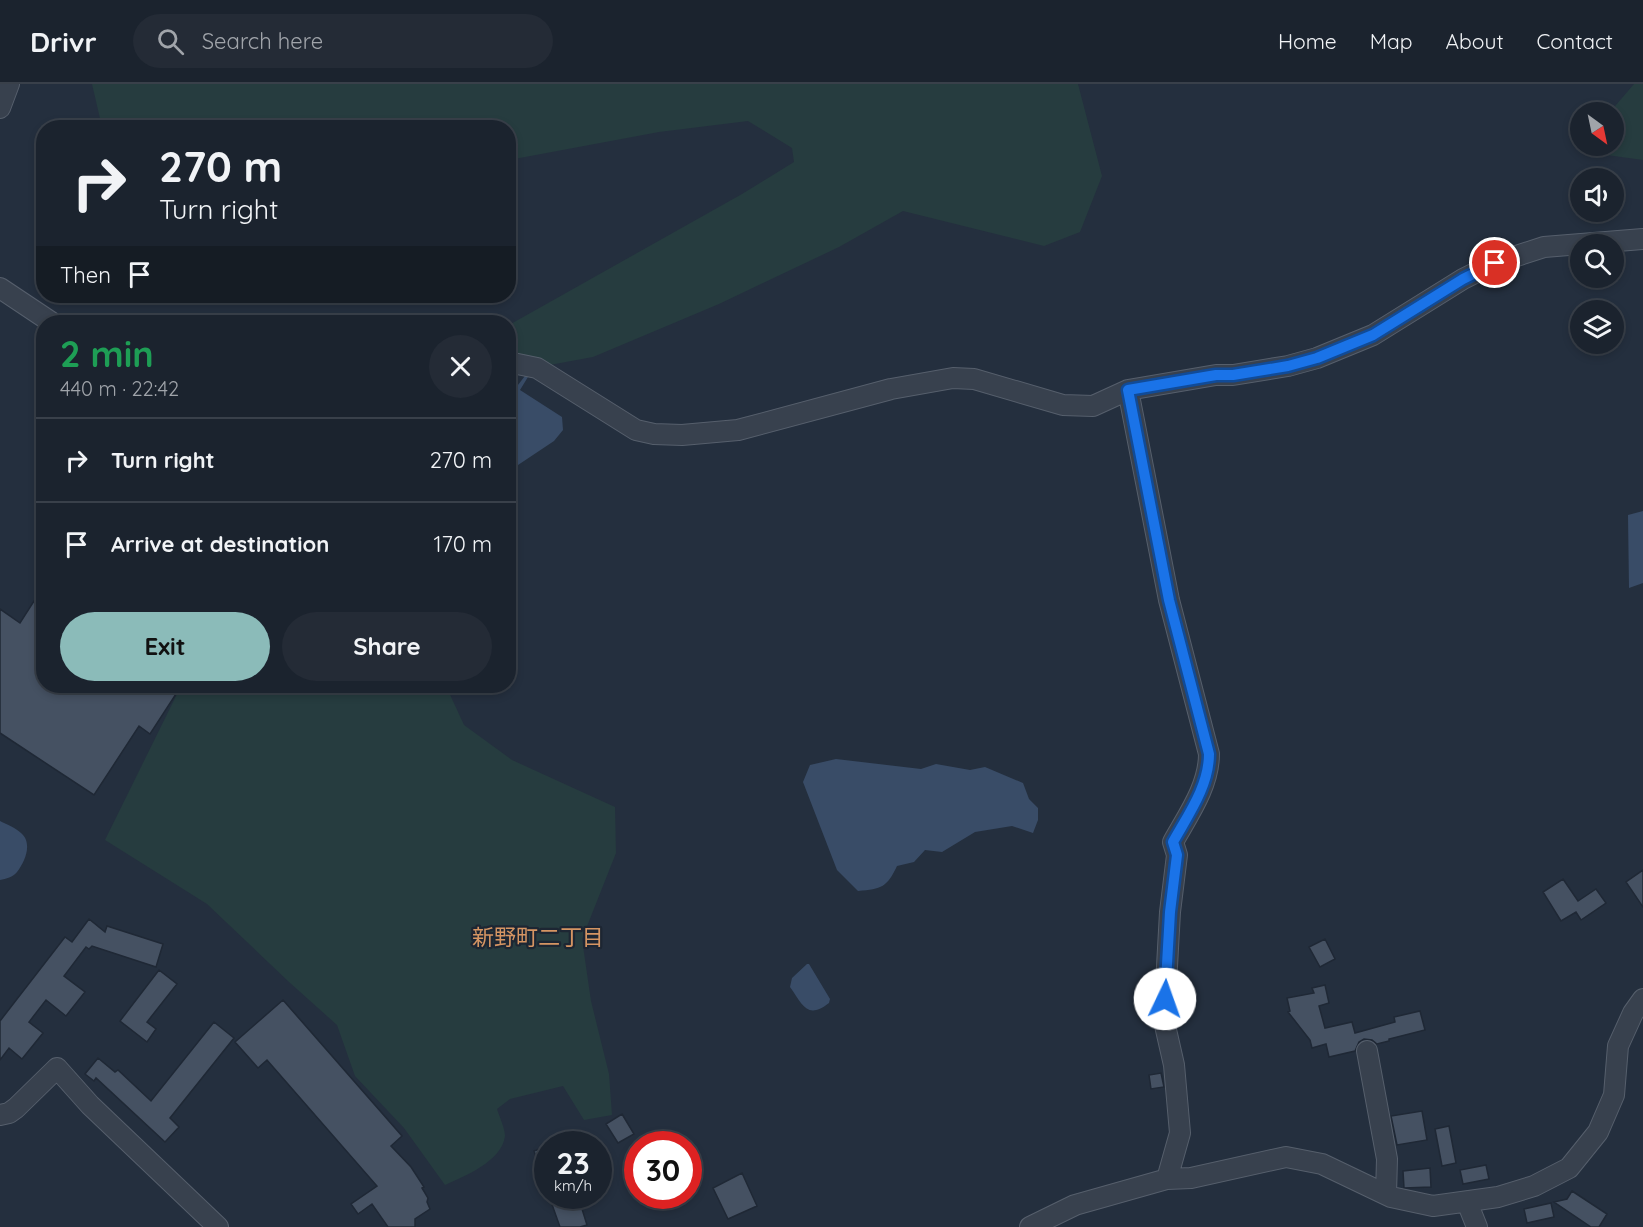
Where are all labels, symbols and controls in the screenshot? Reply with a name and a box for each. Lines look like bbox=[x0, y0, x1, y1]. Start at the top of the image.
search box bbox=[133, 14, 553, 68]
text: Drivr bbox=[30, 24, 97, 59]
icon: search bbox=[154, 25, 187, 58]
text: Search here bbox=[202, 27, 323, 55]
text: Home bbox=[1278, 28, 1337, 54]
text: Map bbox=[1370, 28, 1413, 54]
text: About bbox=[1446, 28, 1504, 54]
text: Contact bbox=[1537, 28, 1613, 54]
north arrow bbox=[1570, 102, 1624, 156]
map controls bbox=[1570, 102, 1624, 354]
text: 270 m bbox=[159, 140, 282, 193]
icon: right bbox=[60, 144, 138, 222]
button: sound bbox=[1570, 168, 1624, 222]
text: Turn right bbox=[159, 192, 278, 226]
button: search bbox=[1570, 234, 1624, 288]
pin bbox=[1469, 237, 1520, 288]
icon: arrive bbox=[1478, 246, 1511, 279]
icon: arrive bbox=[123, 258, 156, 291]
text: Then bbox=[60, 261, 111, 289]
button: layers bbox=[1570, 300, 1624, 354]
text: 2 min bbox=[60, 331, 154, 376]
button: close bbox=[429, 335, 492, 398]
text: 440 m · 22:42 bbox=[60, 376, 179, 401]
icon: right bbox=[60, 444, 93, 477]
text: Turn right bbox=[111, 446, 215, 474]
text: 270 m bbox=[430, 446, 492, 474]
icon: arrive bbox=[60, 528, 93, 561]
text: Arrive at destination bbox=[111, 530, 329, 558]
text: 170 m bbox=[433, 530, 492, 558]
button: Exit bbox=[60, 612, 270, 681]
button: Share bbox=[282, 612, 492, 681]
district label: 新野町二丁目 bbox=[472, 923, 604, 951]
position arrow bbox=[1133, 967, 1197, 1031]
speed limit sign: 30 bbox=[624, 1131, 702, 1209]
text: 23 bbox=[556, 1144, 590, 1182]
text: km/h bbox=[554, 1176, 592, 1195]

